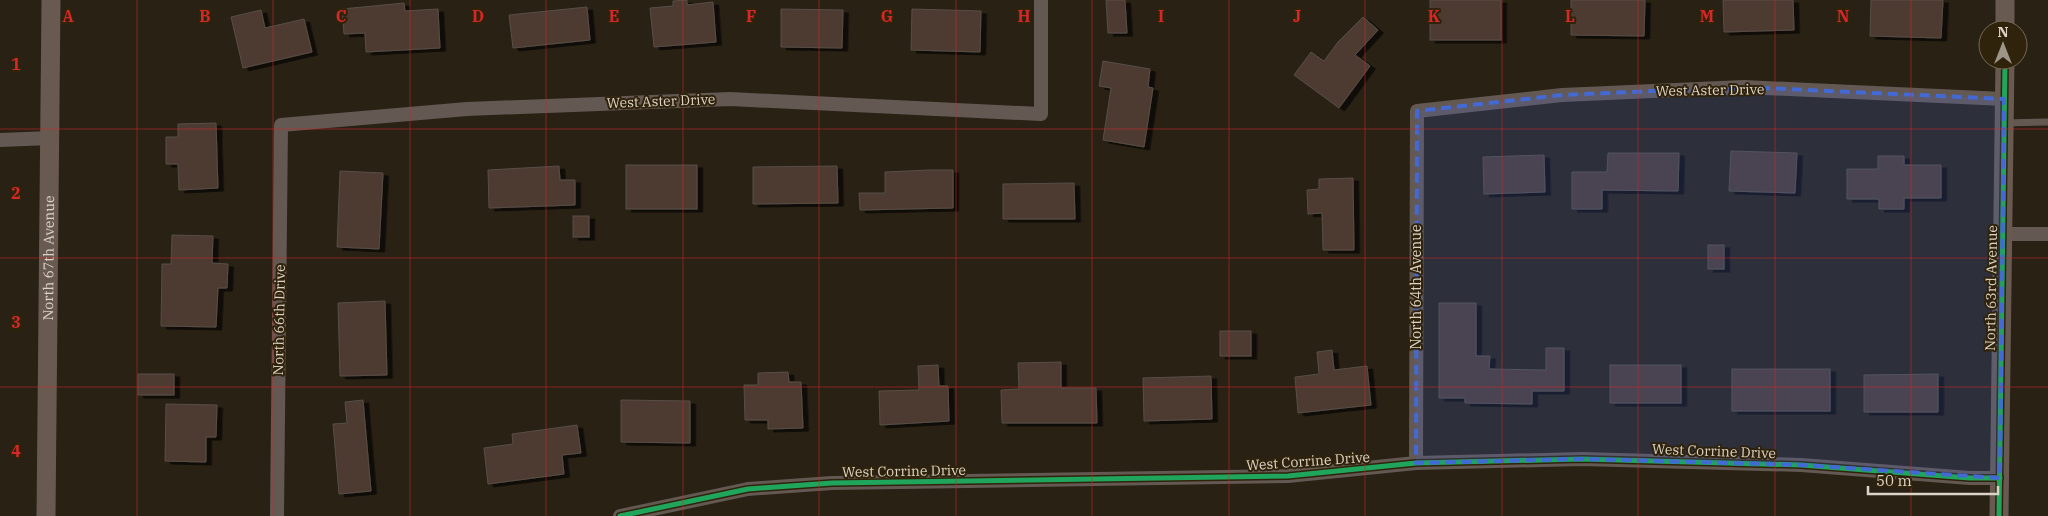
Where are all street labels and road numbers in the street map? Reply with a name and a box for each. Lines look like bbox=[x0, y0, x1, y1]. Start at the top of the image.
street label: West Aster Drive bbox=[1655, 80, 1765, 100]
street label: West Aster Drive bbox=[606, 90, 716, 112]
street label: North 67th Avenue bbox=[39, 195, 58, 321]
street label: North 64th Avenue bbox=[1407, 225, 1425, 349]
street label: North 63rd Avenue bbox=[1981, 225, 2001, 351]
street label: North 66th Drive bbox=[269, 264, 289, 376]
street label: West Corrine Drive bbox=[1652, 440, 1776, 462]
street label: West Corrine Drive bbox=[1245, 448, 1371, 474]
street label: West Corrine Drive bbox=[842, 461, 966, 481]

